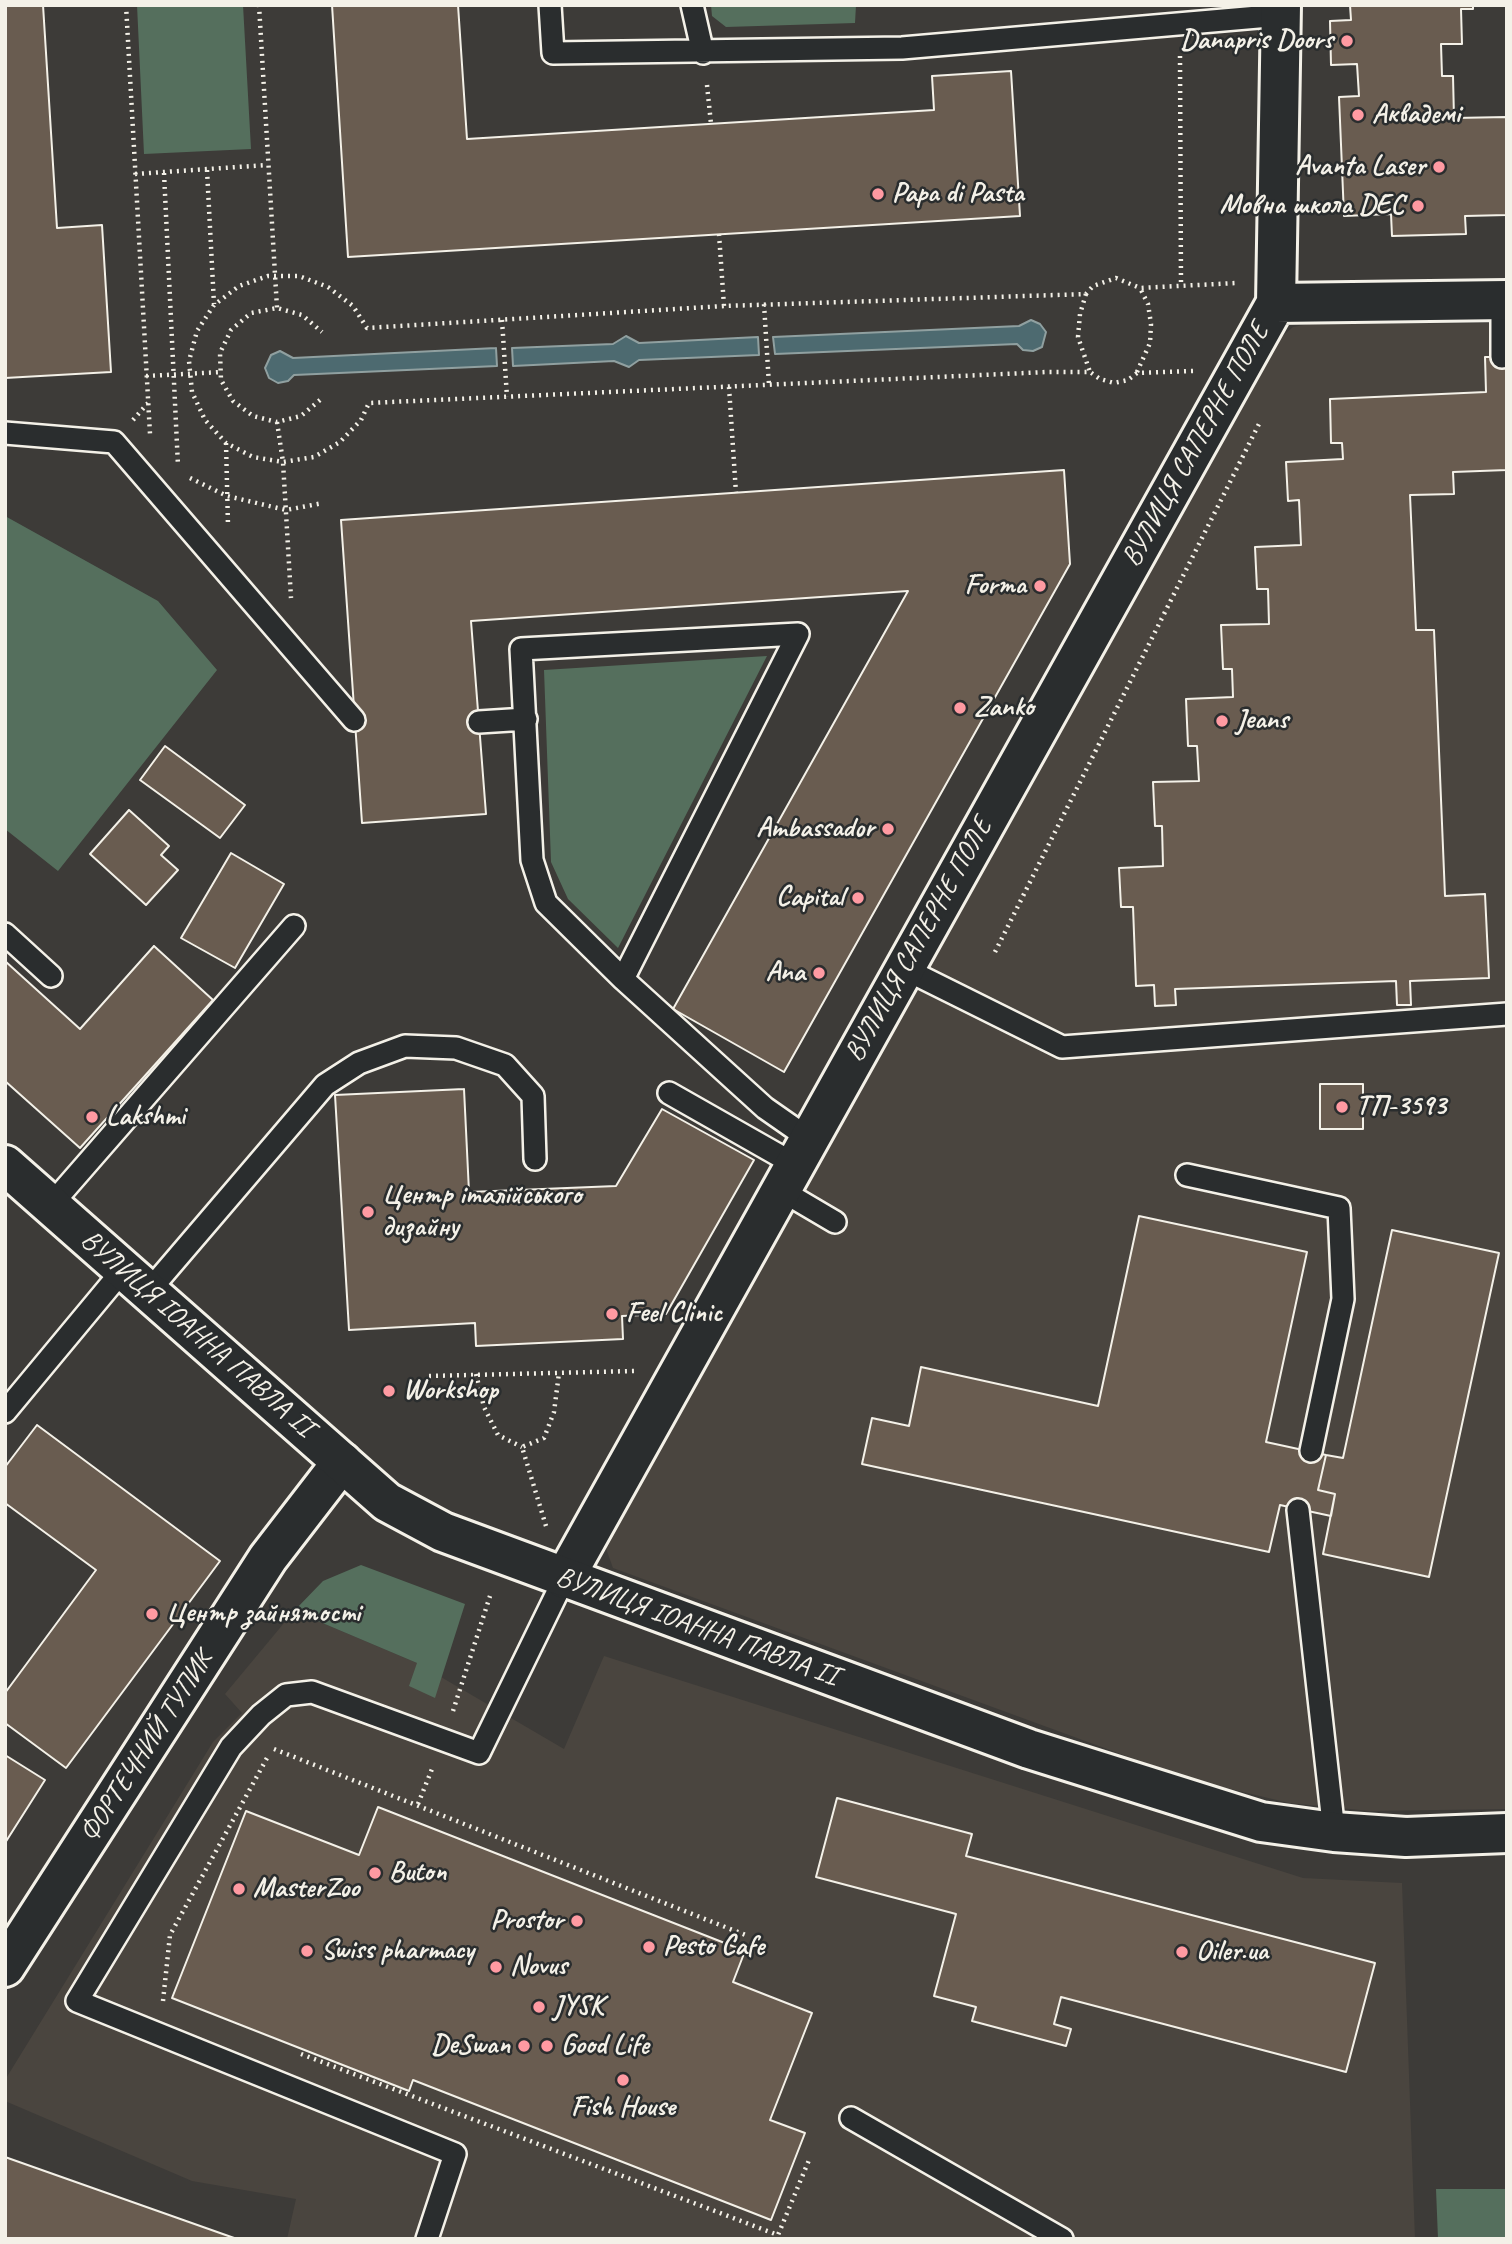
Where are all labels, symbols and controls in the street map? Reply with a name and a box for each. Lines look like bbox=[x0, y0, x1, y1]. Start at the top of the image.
place label: Danapris Doors bbox=[1180, 24, 1333, 58]
marker: Danapris Doors bbox=[1339, 33, 1355, 49]
place label: Аквадемі bbox=[1372, 98, 1460, 132]
marker: Аквадемі bbox=[1350, 107, 1366, 123]
place label: Avanta Laser bbox=[1295, 150, 1425, 184]
marker: Avanta Laser bbox=[1431, 159, 1447, 175]
place label: Papa di Pasta bbox=[892, 177, 1024, 211]
marker: Papa di Pasta bbox=[870, 186, 886, 202]
place label: Мовна школа DEC bbox=[1220, 189, 1404, 223]
marker: Мовна школа DEC bbox=[1410, 198, 1426, 214]
street label: ВУЛИЦЯ САПЕРНЕ ПОЛЕ bbox=[1115, 317, 1277, 573]
place label: Forma bbox=[965, 569, 1026, 603]
marker: Forma bbox=[1032, 578, 1048, 594]
place label: Zanko bbox=[974, 691, 1034, 725]
marker: Zanko bbox=[952, 700, 968, 716]
place label: Jeans bbox=[1236, 704, 1288, 738]
marker: Jeans bbox=[1214, 713, 1230, 729]
place label: Ambassador bbox=[756, 812, 874, 846]
street label: ВУЛИЦЯ САПЕРНЕ ПОЛЕ bbox=[838, 812, 1000, 1068]
marker: Ambassador bbox=[880, 821, 896, 837]
place label: Capital bbox=[776, 881, 844, 915]
marker: Capital bbox=[850, 890, 866, 906]
place label: Ana bbox=[766, 956, 805, 990]
marker: Ana bbox=[811, 965, 827, 981]
place label: ТП-3593 bbox=[1356, 1090, 1446, 1124]
marker: ТП-3593 bbox=[1334, 1099, 1350, 1115]
place label: Lakshmi bbox=[106, 1100, 185, 1134]
marker: Lakshmi bbox=[84, 1109, 100, 1125]
place label: Центр італійського дизайну bbox=[382, 1179, 582, 1245]
marker: Центр італійського дизайну bbox=[360, 1204, 376, 1220]
street label: ВУЛИЦЯ ІОАННА ПАВЛА II bbox=[74, 1224, 320, 1444]
place label: Feel Clinic bbox=[626, 1297, 722, 1331]
marker: Feel Clinic bbox=[604, 1306, 620, 1322]
place label: Workshop bbox=[403, 1374, 498, 1408]
marker: Workshop bbox=[381, 1383, 397, 1399]
street label: ВУЛИЦЯ ІОАННА ПАВЛА II bbox=[551, 1560, 843, 1694]
place label: Центр зайнятості bbox=[166, 1597, 360, 1631]
marker: Центр зайнятості bbox=[144, 1606, 160, 1622]
street label: ФОРТЕЧНИЙ ТУПИК bbox=[73, 1646, 221, 1848]
place label: Buton bbox=[389, 1856, 446, 1890]
marker: Buton bbox=[367, 1865, 383, 1881]
place label: MasterZoo bbox=[253, 1872, 359, 1906]
marker: MasterZoo bbox=[231, 1881, 247, 1897]
place label: Prostor bbox=[490, 1904, 563, 1938]
marker: Prostor bbox=[569, 1913, 585, 1929]
place label: Pesto Cafe bbox=[663, 1930, 764, 1964]
place label: Swiss pharmacy bbox=[321, 1934, 474, 1968]
place label: Oiler.ua bbox=[1196, 1935, 1268, 1969]
marker: Pesto Cafe bbox=[641, 1939, 657, 1955]
marker: Swiss pharmacy bbox=[299, 1943, 315, 1959]
marker: Oiler.ua bbox=[1174, 1944, 1190, 1960]
place label: Novus bbox=[510, 1950, 567, 1984]
marker: Novus bbox=[488, 1959, 504, 1975]
place label: JYSK bbox=[553, 1990, 603, 2024]
marker: JYSK bbox=[531, 1999, 547, 2015]
place label: DeSwan bbox=[431, 2029, 510, 2063]
place label: Good Life bbox=[561, 2029, 649, 2063]
marker: DeSwan bbox=[516, 2038, 532, 2054]
marker: Good Life bbox=[539, 2038, 555, 2054]
marker: Fish House bbox=[615, 2072, 631, 2088]
place label: Fish House bbox=[571, 2091, 675, 2125]

